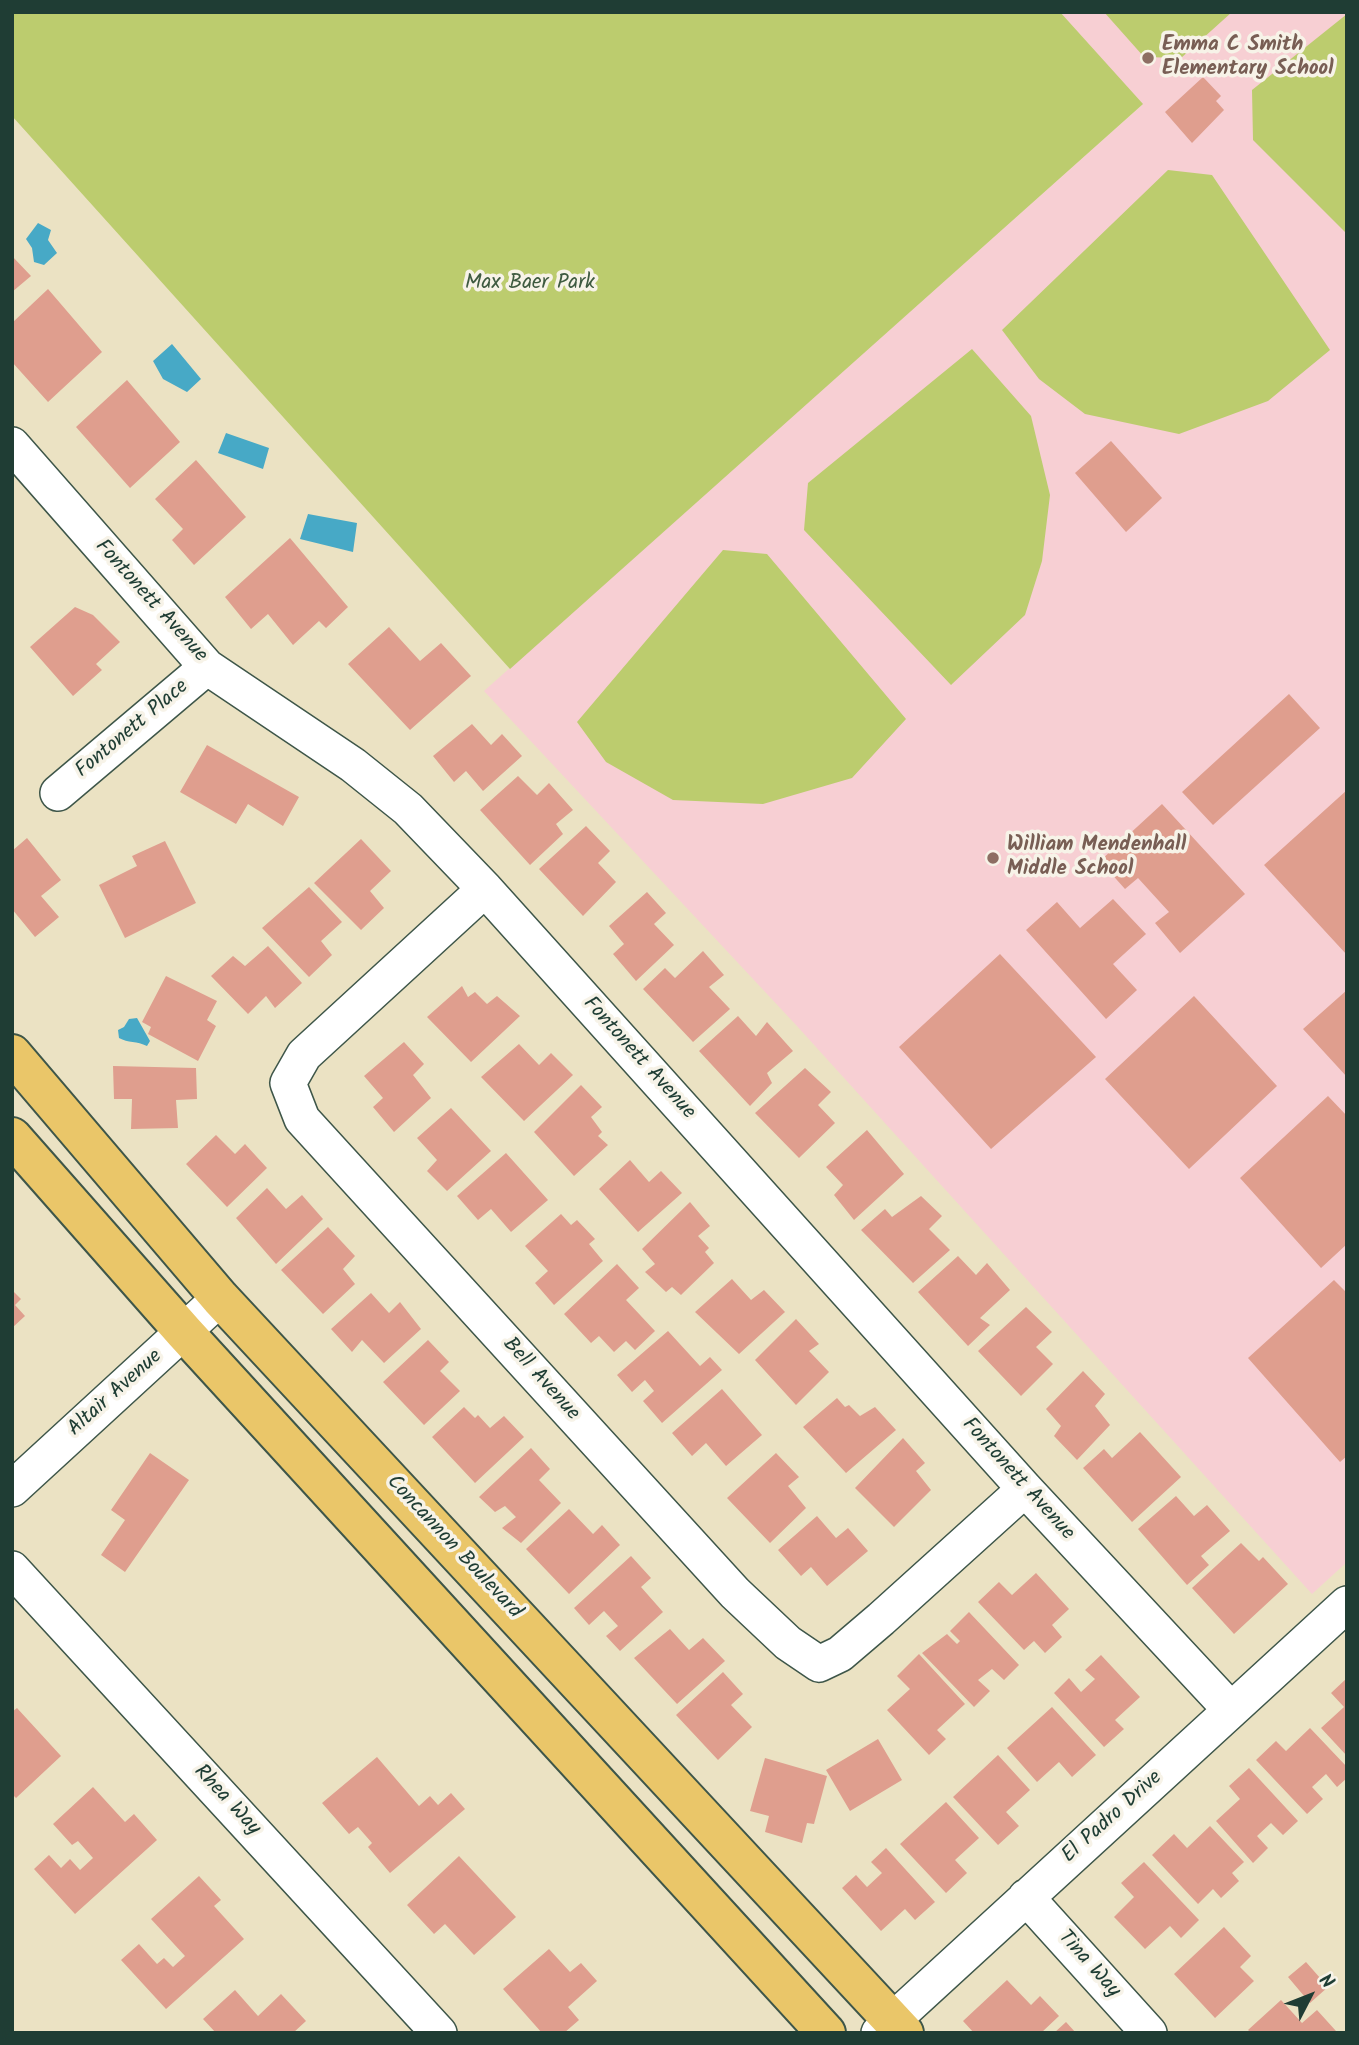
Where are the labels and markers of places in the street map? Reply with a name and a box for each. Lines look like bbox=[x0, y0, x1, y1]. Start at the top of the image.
place label: Emma C Smith Elementary School bbox=[1162, 33, 1334, 83]
marker: Emma C Smith Elementary School bbox=[1140, 50, 1156, 66]
place label: William Mendenhall Middle School bbox=[1007, 833, 1186, 883]
marker: William Mendenhall Middle School bbox=[985, 850, 1001, 866]

